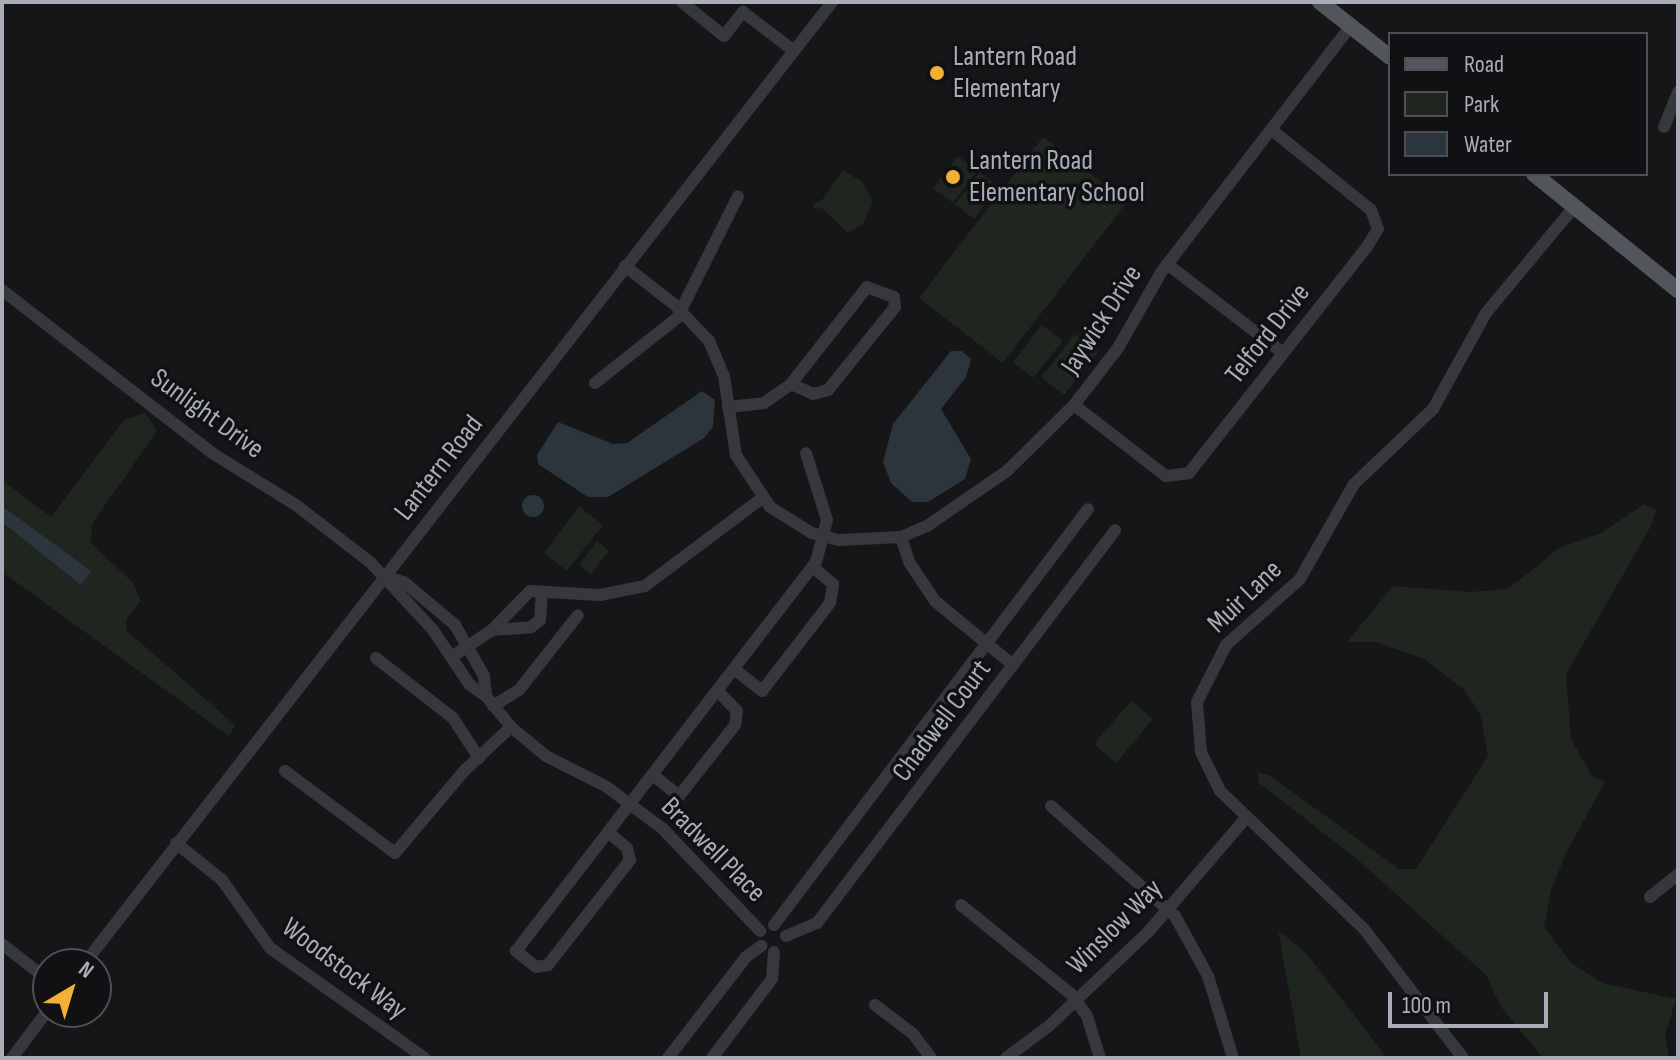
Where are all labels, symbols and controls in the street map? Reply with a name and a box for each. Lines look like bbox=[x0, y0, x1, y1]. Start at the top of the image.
legend bbox=[1388, 32, 1648, 176]
place label: Lantern Road Elementary bbox=[953, 40, 1077, 106]
text: Road bbox=[1464, 50, 1504, 79]
marker: Lantern Road Elementary bbox=[928, 64, 946, 82]
text: Park bbox=[1464, 90, 1499, 119]
text: Water bbox=[1464, 130, 1512, 159]
place label: Lantern Road Elementary School bbox=[969, 144, 1145, 210]
marker: Lantern Road Elementary School bbox=[944, 168, 962, 186]
street label: Jaywick Drive bbox=[1054, 259, 1150, 381]
street label: Telford Drive bbox=[1219, 277, 1317, 391]
street label: Sunlight Drive bbox=[144, 362, 270, 466]
street label: Lantern Road bbox=[388, 409, 490, 527]
street label: Muir Lane bbox=[1201, 554, 1289, 640]
street label: Chadwell Court bbox=[885, 654, 999, 788]
street label: Bradwell Place bbox=[654, 791, 772, 909]
street label: Winslow Way bbox=[1060, 872, 1170, 982]
street label: Woodstock Way bbox=[275, 911, 413, 1027]
north arrow bbox=[32, 948, 112, 1028]
text: N bbox=[73, 956, 99, 985]
scale bar bbox=[1392, 976, 1552, 1026]
text: 100 m bbox=[1402, 991, 1451, 1020]

